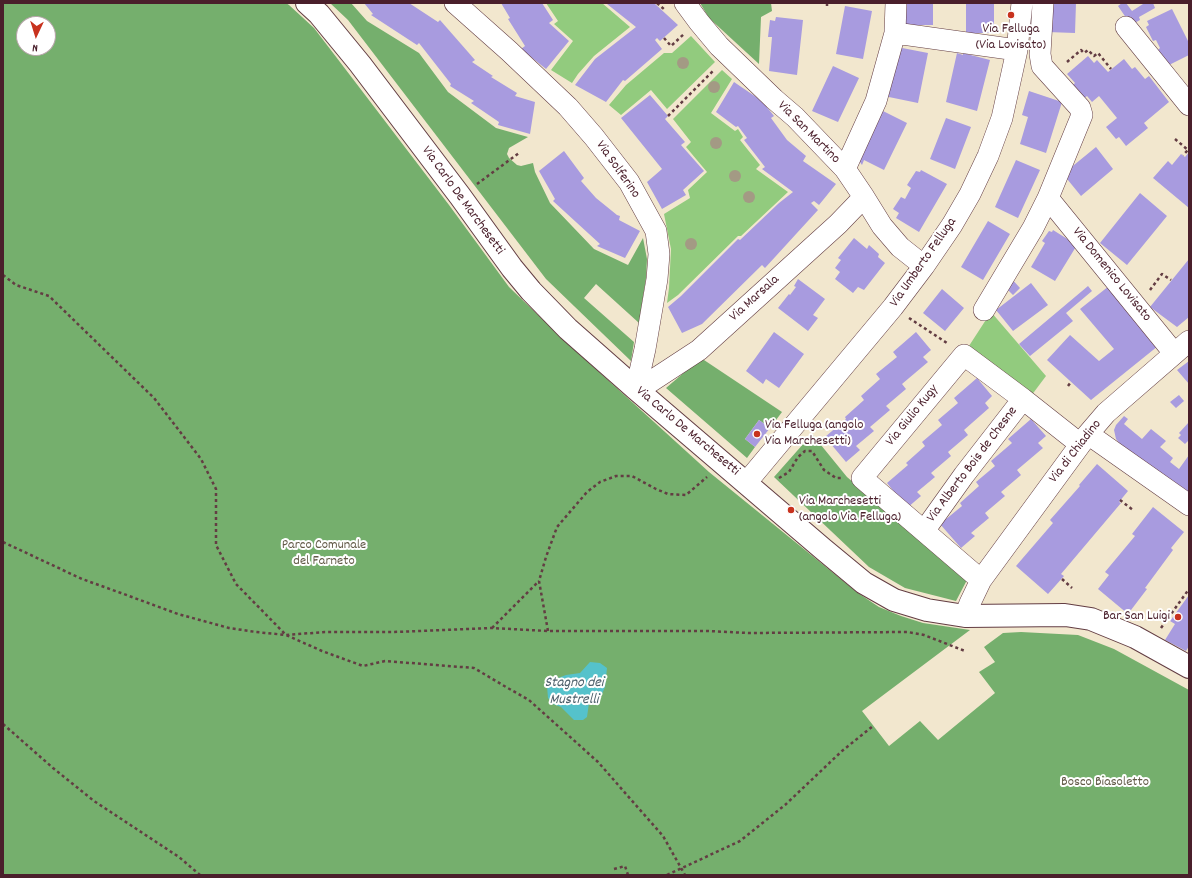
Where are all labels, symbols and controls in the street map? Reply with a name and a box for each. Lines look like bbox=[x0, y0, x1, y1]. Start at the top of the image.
marker: Via Felluga (Via Lovisato) bbox=[1006, 10, 1016, 20]
north arrow bbox=[16, 16, 56, 56]
place label: Via Felluga (Via Lovisato) bbox=[976, 22, 1046, 54]
text: N bbox=[32, 39, 39, 55]
street label: Via San Martino bbox=[773, 98, 843, 168]
street label: Via Solferino bbox=[591, 138, 643, 202]
street label: Via Carlo De Marchesetti bbox=[417, 143, 507, 259]
street label: Via Umberto Felluga bbox=[887, 215, 961, 311]
street label: Via Domenico Lovisato bbox=[1068, 224, 1154, 326]
street label: Via Marsala bbox=[727, 272, 783, 326]
street label: Via Giulio Kugy bbox=[883, 382, 943, 450]
street label: Via Carlo De Marchesetti bbox=[632, 384, 742, 480]
street label: Via Alberto Bois de Chesne bbox=[924, 404, 1022, 526]
street label: Via di Chiadino bbox=[1046, 417, 1106, 487]
place label: Via Felluga (angolo Via Marchesetti) bbox=[765, 418, 863, 450]
marker: Via Felluga (angolo Via Marchesetti) bbox=[752, 429, 762, 439]
place label: Via Marchesetti (angolo Via Felluga) bbox=[799, 494, 901, 526]
marker: Via Marchesetti (angolo Via Felluga) bbox=[786, 505, 796, 515]
park label: Parco Comunale del Farneto bbox=[282, 538, 366, 570]
place label: Bar San Luigi bbox=[1103, 609, 1170, 625]
marker: Bar San Luigi bbox=[1173, 612, 1183, 622]
water label: Stagno dei Mustrelli bbox=[544, 675, 604, 710]
park label: Bosco Biasoletto bbox=[1061, 775, 1149, 791]

